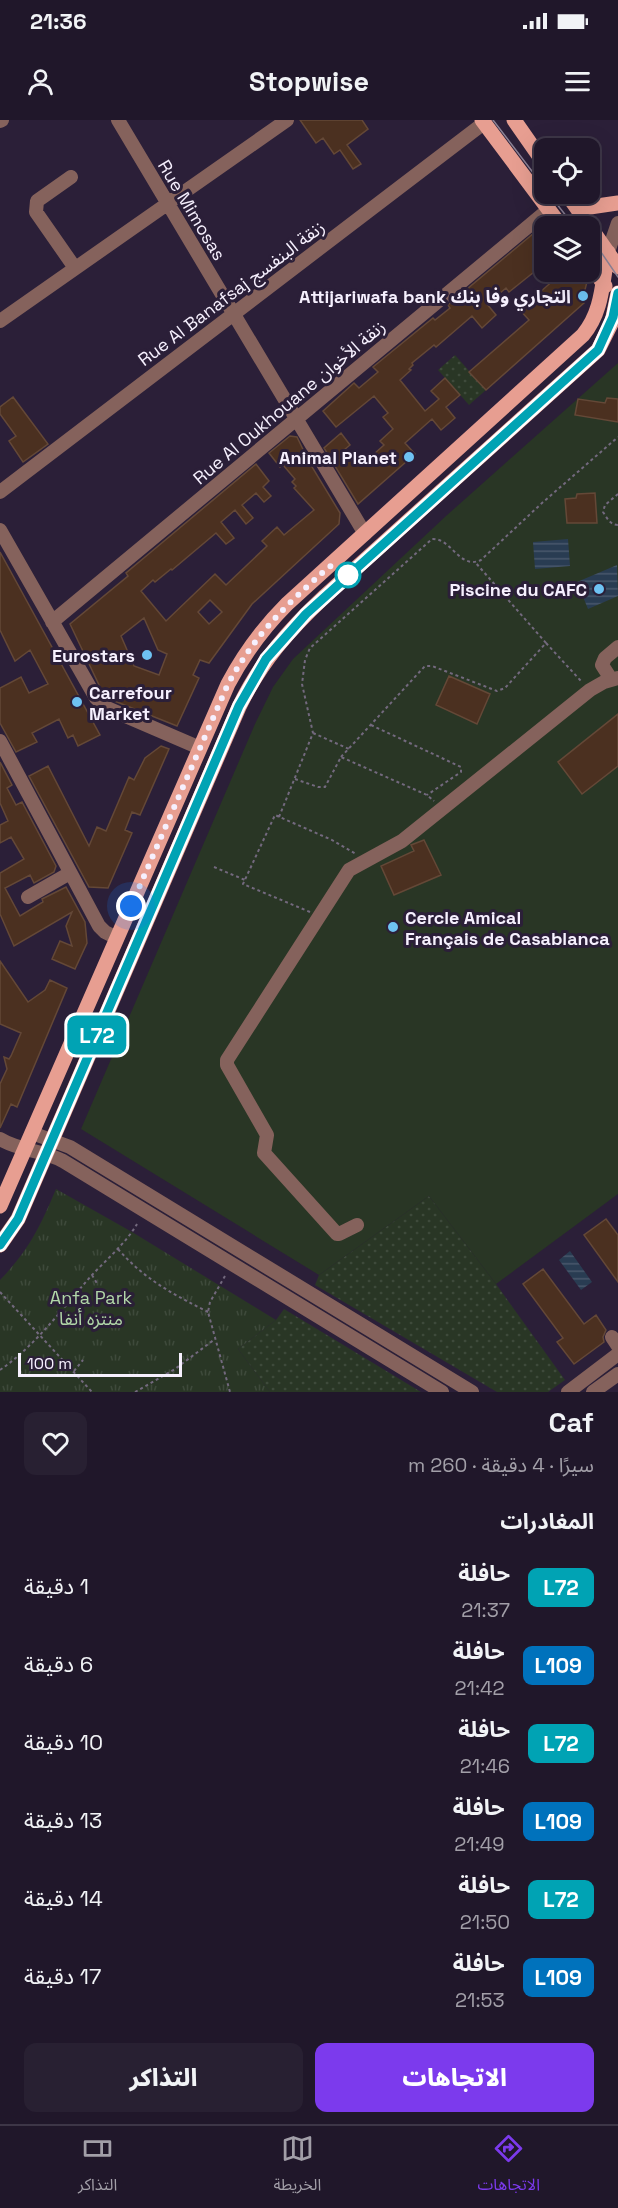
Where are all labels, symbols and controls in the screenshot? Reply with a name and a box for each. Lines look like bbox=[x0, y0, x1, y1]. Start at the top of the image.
text: 21:36 bbox=[30, 7, 87, 35]
text: Stopwise bbox=[249, 64, 369, 99]
icon: person bbox=[24, 65, 57, 98]
icon: menu bbox=[561, 65, 594, 98]
map controls bbox=[534, 138, 600, 282]
button: locate bbox=[534, 138, 600, 204]
street label: Rue Mimosas bbox=[153, 155, 231, 265]
street label: Rue Al Banafsaj زنقة البنفسج bbox=[133, 215, 330, 372]
button: layers bbox=[534, 216, 600, 282]
place label: Attijariwafa bank التجاري وفا بنك bbox=[299, 285, 571, 311]
marker: Attijariwafa bank التجاري وفا بنك bbox=[576, 289, 590, 303]
street label: Rue Al Oukhouane زنقة الأخوان bbox=[188, 315, 390, 489]
place label: Animal Planet bbox=[279, 446, 397, 469]
marker: Animal Planet bbox=[402, 450, 416, 464]
unlabelled marker bbox=[335, 562, 361, 588]
place label: Piscine du CAFC bbox=[449, 578, 587, 601]
marker: Piscine du CAFC bbox=[592, 582, 606, 596]
place label: Eurostars bbox=[52, 644, 135, 667]
marker: Eurostars bbox=[140, 648, 154, 662]
place label: Carrefour Market bbox=[89, 681, 172, 725]
marker: Carrefour Market bbox=[70, 695, 84, 709]
your location bbox=[116, 891, 146, 921]
place label: Cercle Amical Français de Casablanca bbox=[405, 906, 610, 950]
marker: Cercle Amical Français de Casablanca bbox=[386, 920, 400, 934]
line badge: L72 bbox=[63, 1016, 132, 1054]
text: L72 bbox=[79, 1022, 115, 1049]
park label: Anfa Park منتزه أنفا bbox=[50, 1286, 132, 1330]
scale bar bbox=[18, 1350, 182, 1378]
text: 100 m bbox=[27, 1353, 72, 1374]
text: Caf bbox=[549, 1404, 594, 1440]
button: heart bbox=[24, 1412, 87, 1475]
text: سيرًا · 4 دقيقة · 260 m bbox=[408, 1452, 594, 1478]
text: المغادرات bbox=[500, 1507, 594, 1535]
text: حافلة bbox=[458, 1559, 510, 1587]
text: 1 دقيقة bbox=[24, 1572, 89, 1600]
text: L72 bbox=[543, 1574, 579, 1601]
text: 21:37 bbox=[461, 1597, 510, 1623]
text: حافلة bbox=[453, 1637, 505, 1665]
text: 6 دقيقة bbox=[24, 1650, 93, 1678]
text: L109 bbox=[535, 1652, 582, 1679]
text: 21:42 bbox=[454, 1675, 505, 1701]
text: حافلة bbox=[458, 1715, 510, 1743]
text: 10 دقيقة bbox=[24, 1728, 103, 1756]
text: L72 bbox=[543, 1730, 579, 1757]
text: 21:46 bbox=[460, 1753, 510, 1779]
text: حافلة bbox=[453, 1793, 505, 1821]
text: 13 دقيقة bbox=[24, 1806, 102, 1834]
text: L109 bbox=[535, 1808, 582, 1835]
text: 21:49 bbox=[454, 1831, 505, 1857]
text: حافلة bbox=[458, 1871, 510, 1899]
text: 14 دقيقة bbox=[24, 1884, 103, 1912]
text: L72 bbox=[543, 1886, 579, 1913]
text: 21:50 bbox=[460, 1909, 510, 1935]
text: حافلة bbox=[453, 1949, 505, 1977]
text: 17 دقيقة bbox=[24, 1962, 101, 1990]
text: L109 bbox=[535, 1964, 582, 1991]
text: 21:53 bbox=[455, 1987, 505, 2013]
button: التذاكر bbox=[24, 2043, 303, 2112]
button: الاتجاهات bbox=[315, 2043, 594, 2112]
tab: التذاكر bbox=[78, 2132, 117, 2202]
tab: الخريطة bbox=[273, 2132, 321, 2202]
tab: الاتجاهات bbox=[477, 2132, 540, 2202]

